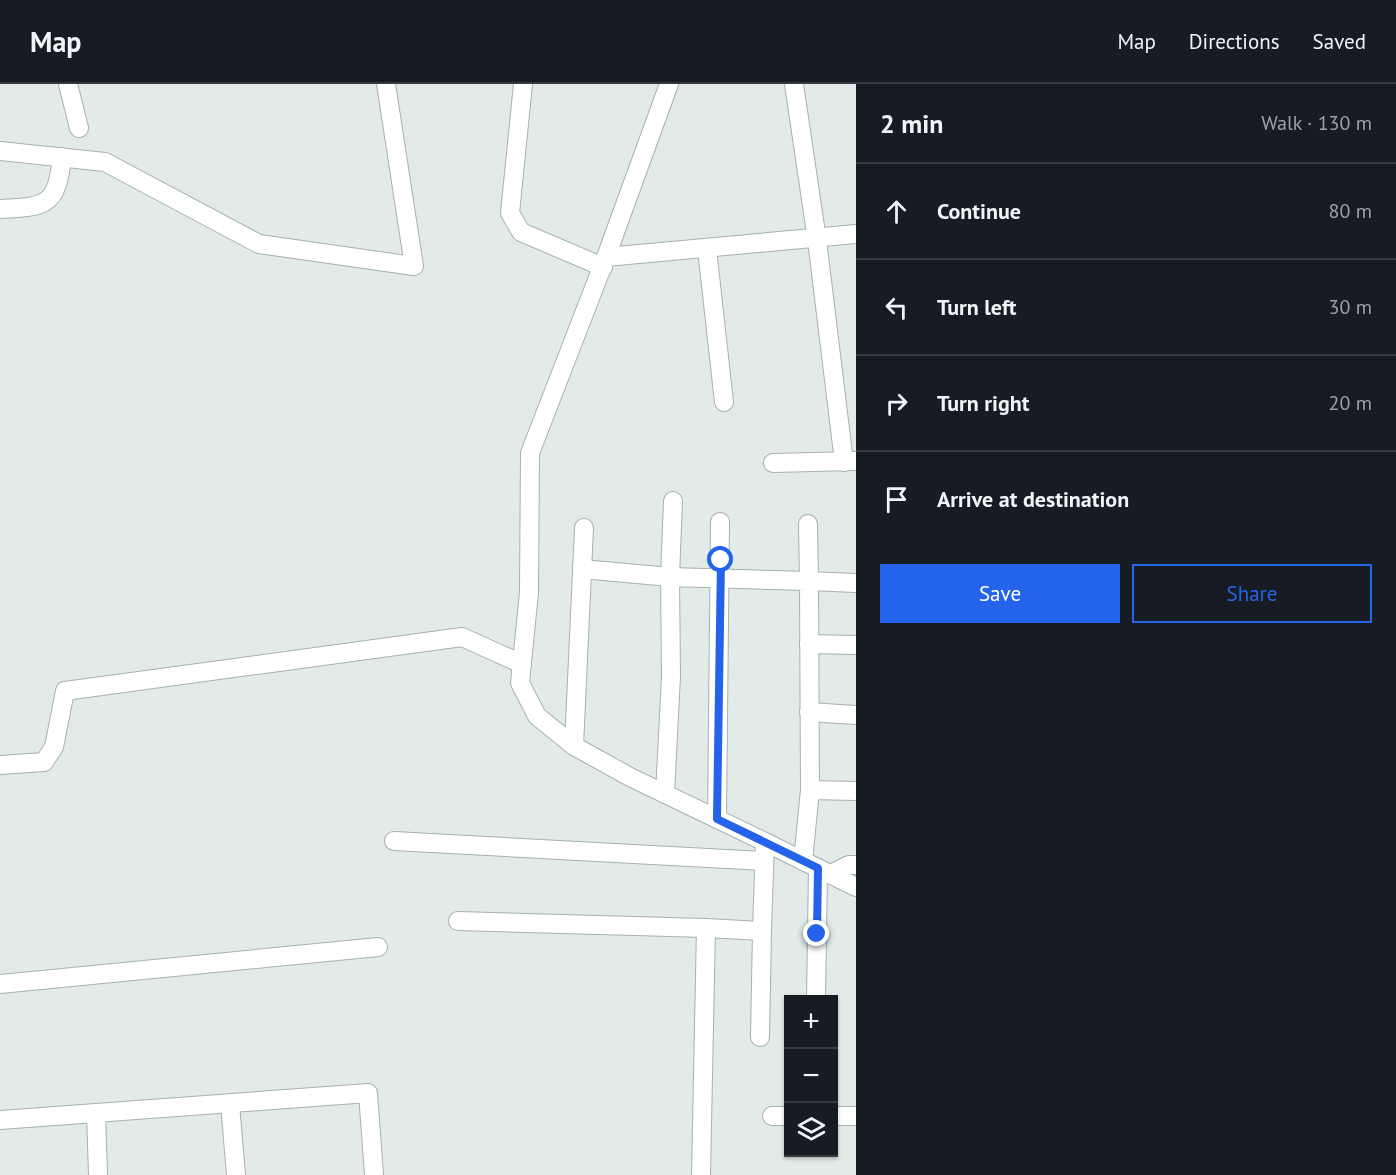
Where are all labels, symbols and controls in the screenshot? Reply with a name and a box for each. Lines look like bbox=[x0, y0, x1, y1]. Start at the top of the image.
text: Map bbox=[30, 23, 81, 60]
text: Map bbox=[1117, 28, 1156, 55]
text: Directions bbox=[1189, 28, 1280, 55]
text: Saved bbox=[1313, 28, 1366, 55]
text: 2 min bbox=[880, 107, 943, 140]
text: Walk · 130 m bbox=[1261, 110, 1372, 136]
icon: ahead bbox=[880, 195, 913, 228]
text: Continue bbox=[937, 197, 1021, 225]
text: 80 m bbox=[1329, 198, 1372, 224]
icon: left bbox=[880, 291, 913, 324]
text: Turn left bbox=[937, 293, 1017, 321]
text: 30 m bbox=[1329, 294, 1372, 320]
icon: right bbox=[880, 387, 913, 420]
text: Turn right bbox=[937, 389, 1029, 417]
text: 20 m bbox=[1329, 390, 1372, 416]
icon: arrive bbox=[880, 483, 913, 516]
text: Arrive at destination bbox=[937, 485, 1129, 513]
route start bbox=[707, 546, 733, 572]
button: Save bbox=[880, 564, 1120, 623]
button: Share bbox=[1132, 564, 1372, 623]
route end bbox=[803, 920, 829, 946]
map controls bbox=[784, 995, 838, 1157]
button: + bbox=[784, 995, 838, 1049]
button: − bbox=[784, 1049, 838, 1103]
button: layers bbox=[784, 1103, 838, 1157]

